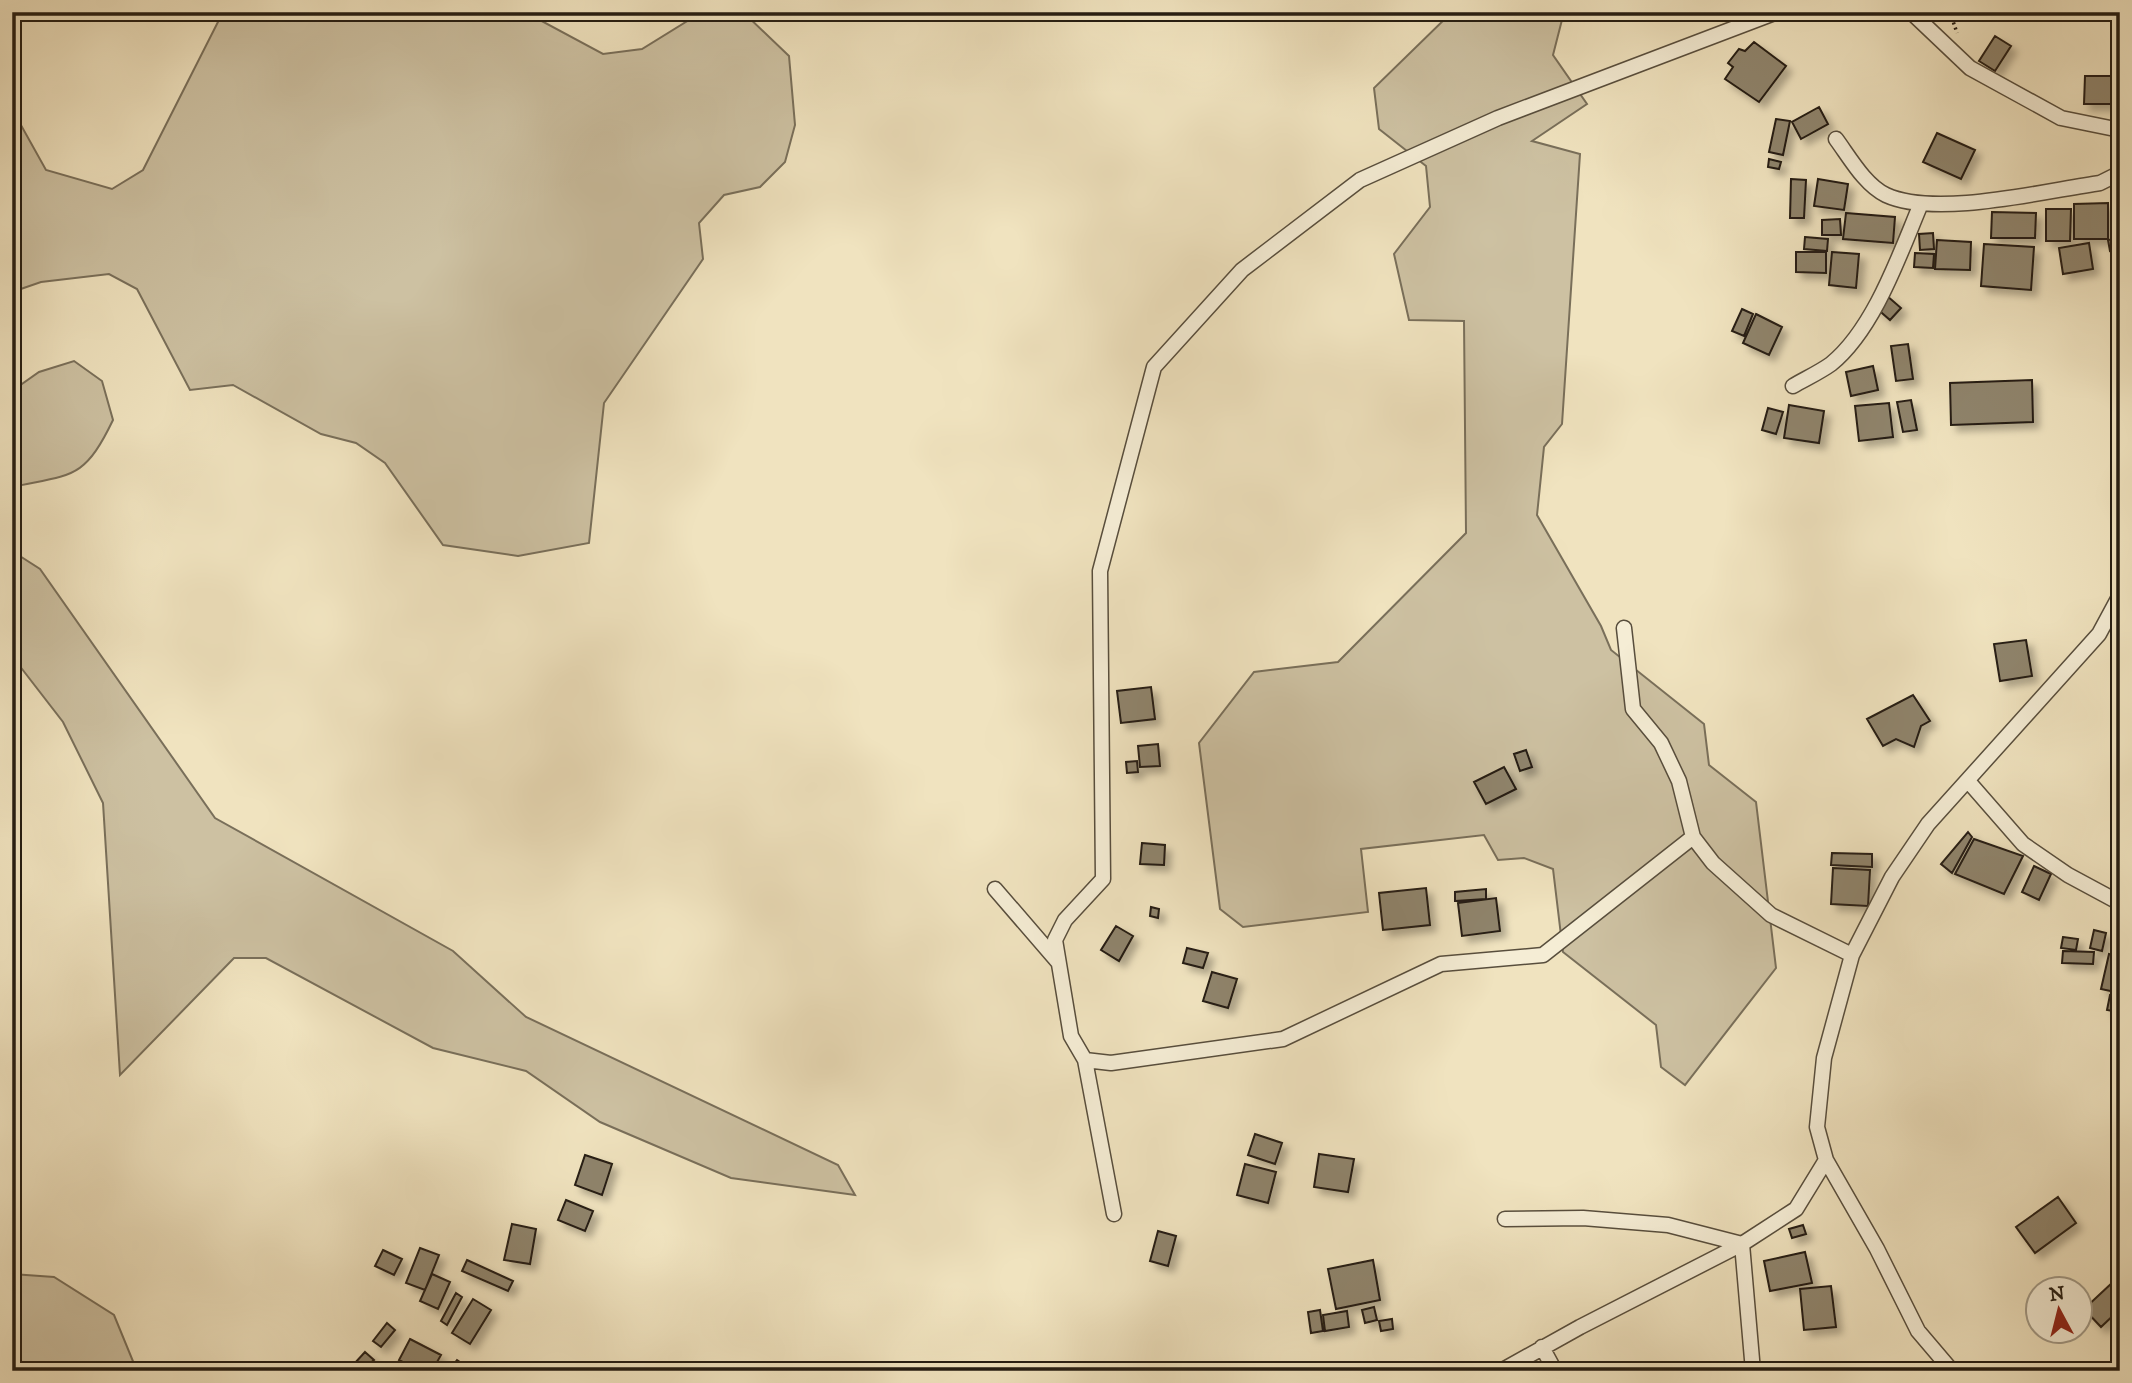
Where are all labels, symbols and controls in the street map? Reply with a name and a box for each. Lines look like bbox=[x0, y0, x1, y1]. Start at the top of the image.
north arrow bbox=[2024, 1274, 2094, 1344]
text: N bbox=[2048, 1282, 2067, 1307]

